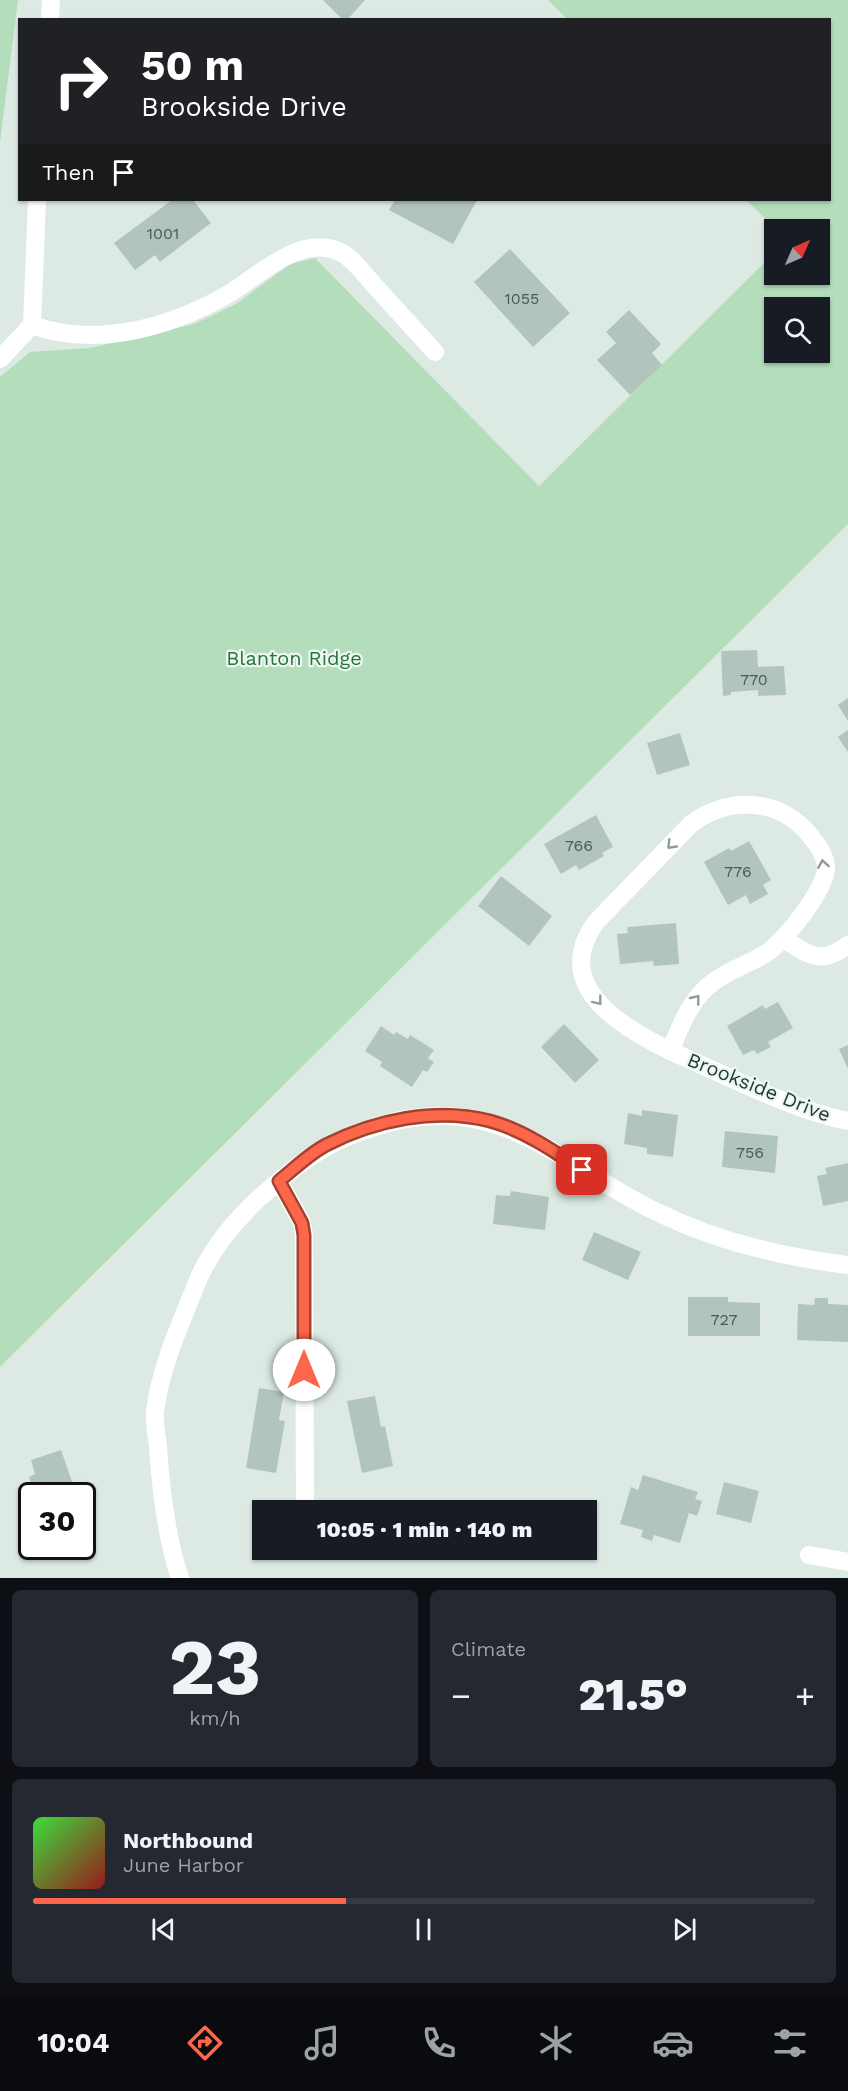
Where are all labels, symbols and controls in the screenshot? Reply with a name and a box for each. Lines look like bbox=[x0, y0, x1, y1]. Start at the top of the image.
text: 50 m bbox=[141, 41, 244, 90]
icon: right bbox=[42, 42, 120, 120]
text: Brookside Drive bbox=[141, 91, 347, 123]
icon: arrive bbox=[107, 156, 140, 189]
text: Then bbox=[42, 160, 95, 185]
north arrow bbox=[764, 219, 830, 285]
map controls bbox=[764, 219, 830, 363]
house number: 1001 bbox=[147, 224, 179, 243]
house number: 1055 bbox=[505, 289, 539, 308]
button: search bbox=[764, 297, 830, 363]
park label: Blanton Ridge bbox=[226, 646, 362, 670]
house number: 770 bbox=[740, 670, 768, 689]
house number: 766 bbox=[565, 836, 593, 855]
one-way arrow bbox=[668, 837, 679, 848]
one-way arrow bbox=[818, 859, 830, 869]
house number: 776 bbox=[724, 862, 752, 881]
one-way arrow bbox=[590, 994, 601, 1005]
one-way arrow bbox=[689, 995, 700, 1006]
street label: Brookside Drive bbox=[684, 1047, 834, 1127]
house number: 756 bbox=[736, 1143, 764, 1162]
pin bbox=[556, 1144, 607, 1195]
icon: arrive bbox=[565, 1153, 598, 1186]
house number: 727 bbox=[711, 1310, 737, 1329]
position arrow bbox=[272, 1338, 336, 1402]
speed limit sign: 30 bbox=[18, 1482, 96, 1560]
text: 10:05 · 1 min · 140 m bbox=[317, 1517, 532, 1542]
text: 23 bbox=[169, 1621, 261, 1713]
text: Climate bbox=[451, 1637, 526, 1661]
text: 21.5° bbox=[578, 1668, 688, 1721]
text: − bbox=[451, 1676, 471, 1715]
text: + bbox=[795, 1676, 815, 1715]
text: km/h bbox=[189, 1706, 241, 1730]
text: Northbound bbox=[123, 1828, 253, 1853]
text: June Harbor bbox=[123, 1853, 244, 1877]
icon: previous bbox=[147, 1913, 180, 1946]
icon: pause bbox=[407, 1913, 440, 1946]
icon: next bbox=[668, 1913, 701, 1946]
icon: directions bbox=[184, 2022, 226, 2064]
icon: music bbox=[301, 2022, 343, 2064]
icon: phone bbox=[418, 2022, 460, 2064]
icon: climate bbox=[535, 2022, 577, 2064]
icon: car bbox=[652, 2022, 694, 2064]
icon: filters bbox=[769, 2022, 811, 2064]
text: 10:04 bbox=[37, 2027, 109, 2059]

